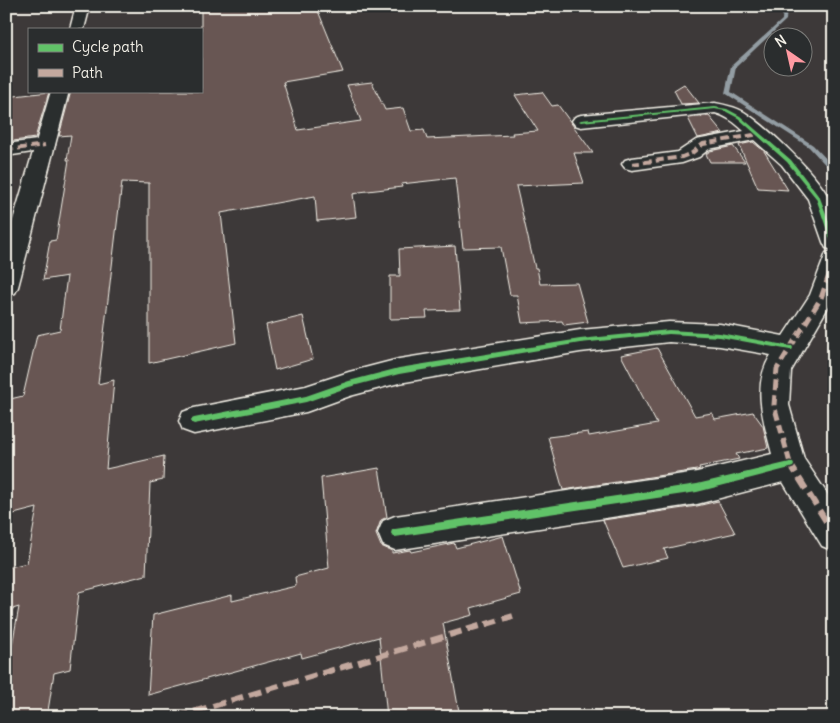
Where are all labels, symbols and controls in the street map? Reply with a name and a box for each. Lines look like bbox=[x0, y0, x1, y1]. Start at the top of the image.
legend bbox=[28, 28, 202, 92]
north arrow bbox=[762, 28, 812, 78]
text: N bbox=[772, 31, 790, 51]
text: Cycle path bbox=[72, 37, 144, 56]
text: Path bbox=[72, 63, 103, 82]

